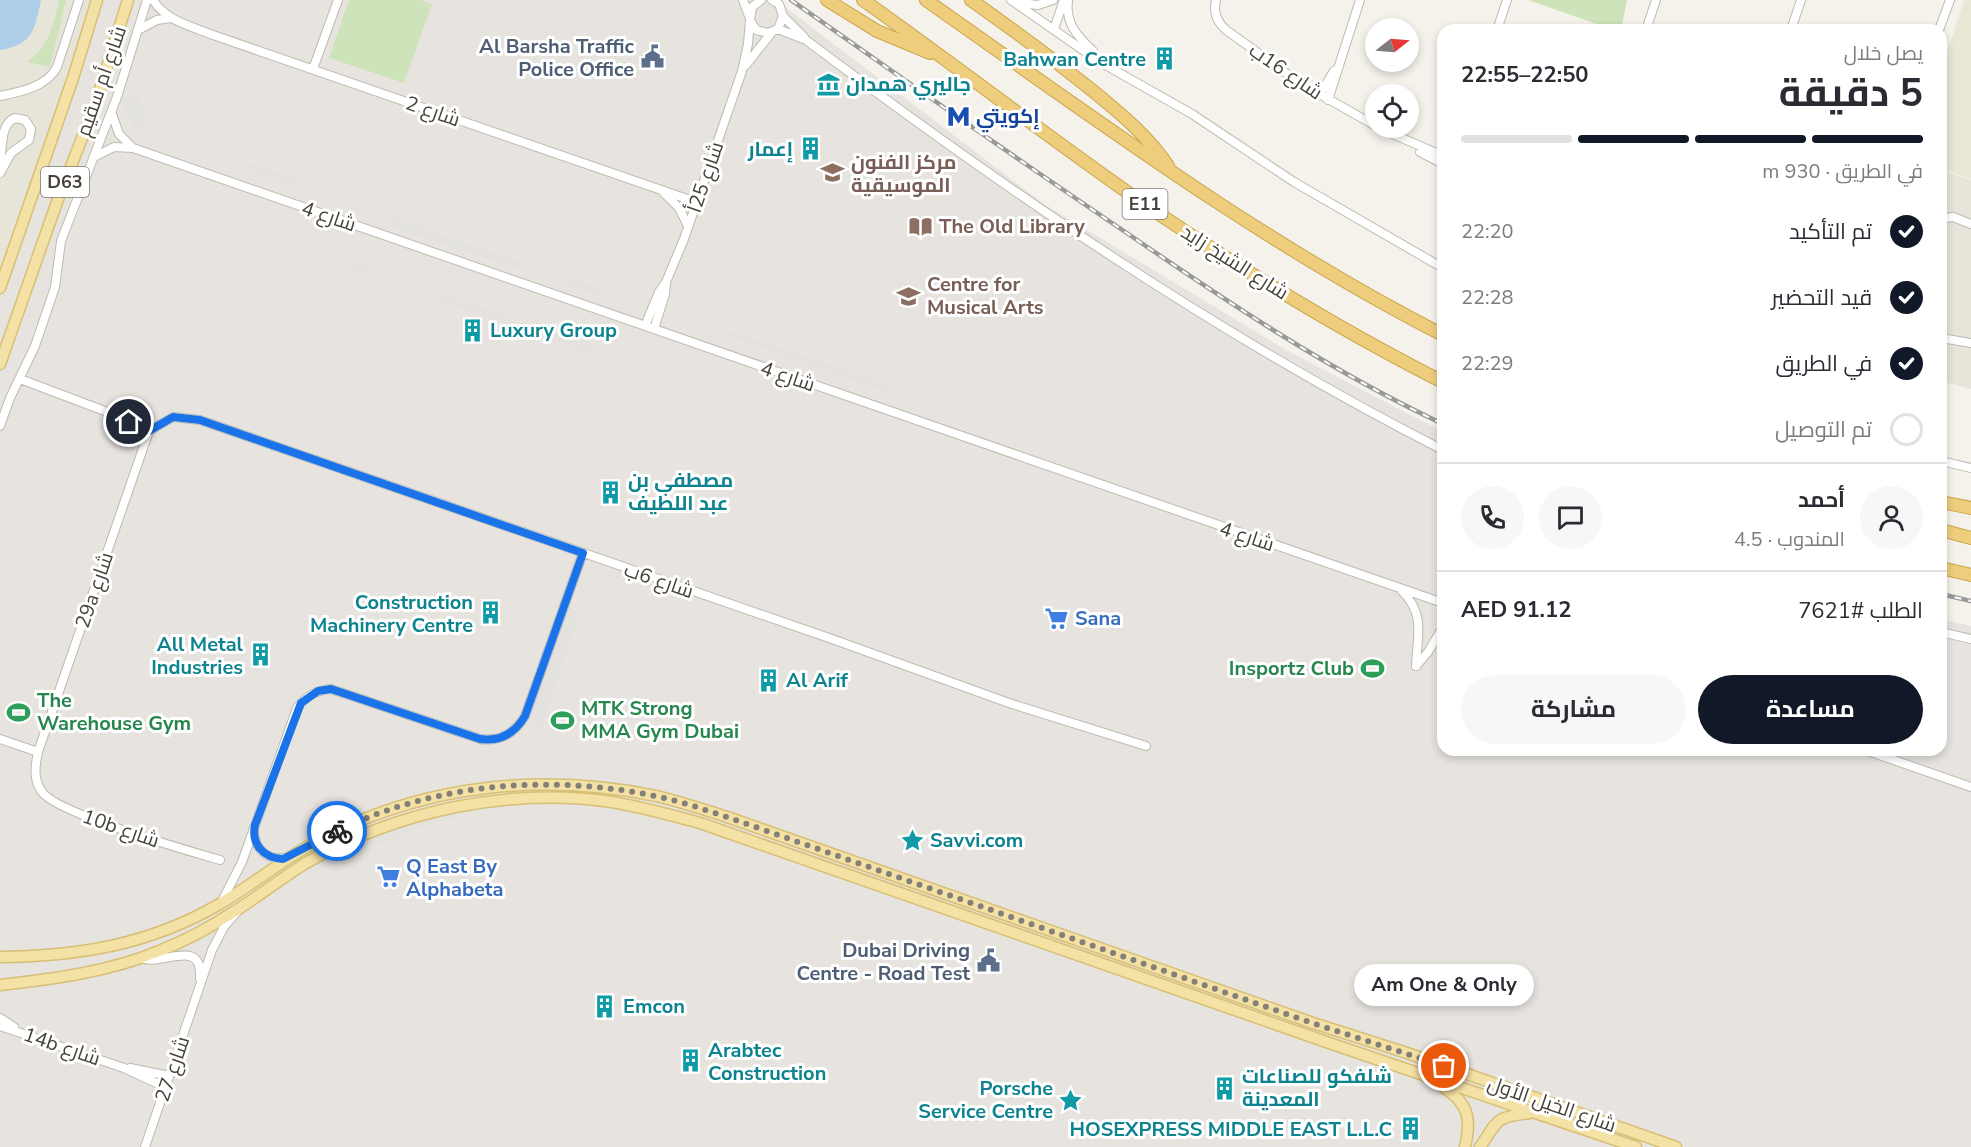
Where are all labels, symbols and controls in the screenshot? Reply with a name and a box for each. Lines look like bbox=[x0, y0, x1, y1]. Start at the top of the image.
north arrow bbox=[1365, 18, 1419, 72]
map controls bbox=[1365, 18, 1419, 138]
street label: شارع أم سقيم bbox=[70, 22, 133, 140]
place label: Al Barsha Traffic Police Office bbox=[479, 33, 635, 83]
street label: شارع 16ب bbox=[1243, 37, 1328, 106]
text: يصل خلال bbox=[1844, 40, 1923, 67]
public building icon: Al Barsha Traffic Police Office bbox=[639, 44, 665, 70]
place label: Bahwan Centre bbox=[1003, 46, 1146, 73]
building icon: Bahwan Centre bbox=[1151, 46, 1177, 72]
text: 22:50–22:55 bbox=[1461, 60, 1589, 90]
text: 5 دقيقة bbox=[1779, 67, 1923, 120]
museum icon: جاليري همدان bbox=[815, 71, 841, 97]
place label: جاليري همدان bbox=[846, 71, 971, 100]
button: locate bbox=[1365, 84, 1419, 138]
street label: شارع 2 bbox=[402, 90, 464, 133]
metro station icon: إكويتي bbox=[945, 103, 971, 129]
place label: إكويتي bbox=[976, 103, 1040, 133]
place label: إعمار bbox=[747, 136, 793, 163]
building icon: إعمار bbox=[798, 136, 824, 162]
street label: شارع 25أ bbox=[681, 138, 730, 216]
place label: مركز الفنون الموسيقية bbox=[851, 149, 956, 199]
text: في الطريق · 930 m bbox=[1762, 158, 1923, 185]
school or university icon: مركز الفنون الموسيقية bbox=[820, 160, 846, 186]
road number: D63 bbox=[41, 167, 89, 197]
road number: E11 bbox=[1122, 189, 1168, 219]
street label: شارع 4 bbox=[298, 195, 360, 238]
library icon: The Old Library bbox=[908, 213, 934, 239]
place label: The Old Library bbox=[939, 213, 1085, 240]
icon: check bbox=[1890, 215, 1923, 248]
text: تم التأكيد bbox=[1789, 217, 1872, 247]
text: 22:20 bbox=[1461, 218, 1514, 245]
street label: شارع الشيخ زايد bbox=[1176, 219, 1294, 306]
place label: Centre for Musical Arts bbox=[927, 271, 1044, 321]
icon: check bbox=[1890, 281, 1923, 314]
school or university icon: Centre for Musical Arts bbox=[896, 283, 922, 309]
text: قيد التحضير bbox=[1771, 283, 1872, 313]
text: 22:28 bbox=[1461, 284, 1514, 311]
building icon: Luxury Group bbox=[459, 317, 485, 343]
place label: Luxury Group bbox=[490, 317, 617, 344]
icon: check bbox=[1890, 347, 1923, 380]
text: في الطريق bbox=[1776, 349, 1872, 379]
text: 22:29 bbox=[1461, 350, 1514, 377]
street label: شارع 4 bbox=[757, 355, 819, 398]
pin bbox=[103, 396, 154, 447]
icon: home bbox=[112, 405, 145, 438]
text: تم التوصيل bbox=[1775, 415, 1872, 445]
place label: مصطفي بن عبد اللطيف bbox=[628, 467, 733, 517]
building icon: مصطفي بن عبد اللطيف bbox=[597, 479, 623, 505]
text: أحمد bbox=[1798, 485, 1845, 515]
button: phone bbox=[1461, 486, 1524, 549]
button: chat bbox=[1539, 486, 1602, 549]
button: person bbox=[1860, 486, 1923, 549]
street label: شارع 4 bbox=[1216, 515, 1278, 558]
text: المندوب · 4.5 bbox=[1734, 526, 1845, 553]
street label: 29a شارع bbox=[69, 549, 120, 632]
street label: شارع 6ب bbox=[621, 556, 697, 605]
place label: Construction Machinery Centre bbox=[310, 589, 473, 639]
text: AED 91.12 bbox=[1461, 595, 1571, 625]
text: الطلب #7621 bbox=[1798, 596, 1923, 626]
building icon: Construction Machinery Centre bbox=[478, 600, 504, 626]
supermarket icon: Sana bbox=[1044, 605, 1070, 631]
place label: Sana bbox=[1075, 605, 1121, 632]
place label: All Metal Industries bbox=[151, 631, 244, 681]
building icon: All Metal Industries bbox=[248, 642, 274, 668]
place label: Insportz Club bbox=[1229, 655, 1354, 682]
sports icon: Insportz Club bbox=[1359, 655, 1385, 681]
building icon: Al Arif bbox=[755, 667, 781, 693]
place label: Al Arif bbox=[786, 667, 848, 694]
button: مشاركة bbox=[1461, 675, 1686, 744]
button: مساعدة bbox=[1698, 675, 1923, 744]
place label: The Warehouse Gym bbox=[37, 687, 191, 737]
place label: MTK Strong MMA Gym Dubai bbox=[581, 695, 739, 745]
sports icon: The Warehouse Gym bbox=[6, 699, 32, 725]
sports icon: MTK Strong MMA Gym Dubai bbox=[550, 707, 576, 733]
courier bbox=[307, 801, 367, 861]
street label: 10b شارع bbox=[79, 803, 163, 854]
icon: bike bbox=[321, 815, 354, 848]
place icon: Savvi.com bbox=[899, 827, 925, 853]
place label: Savvi.com bbox=[930, 827, 1023, 854]
place label: Q East By Alphabeta bbox=[406, 853, 503, 903]
supermarket icon: Q East By Alphabeta bbox=[375, 864, 401, 890]
place label: Dubai Driving Centre - Road Test bbox=[797, 937, 970, 987]
public building icon: Dubai Driving Centre - Road Test bbox=[975, 948, 1001, 974]
callout: Am One & Only bbox=[1354, 964, 1534, 1006]
text: Am One & Only bbox=[1371, 971, 1517, 998]
building icon: Emcon bbox=[592, 993, 618, 1019]
place label: Emcon bbox=[623, 993, 685, 1020]
street label: 14b شارع bbox=[20, 1021, 104, 1072]
street label: شارع 27 bbox=[149, 1033, 196, 1106]
place label: Arabtec Construction bbox=[708, 1037, 826, 1087]
pin bbox=[1418, 1040, 1469, 1091]
building icon: Arabtec Construction bbox=[677, 1048, 703, 1074]
icon: bag bbox=[1427, 1049, 1460, 1082]
place label: شلفكو للصناعات المعدينة bbox=[1242, 1063, 1392, 1113]
street label: شارع الخيل الأول bbox=[1484, 1070, 1620, 1139]
place label: Porsche Service Centre bbox=[918, 1075, 1053, 1125]
building icon: شلفكو للصناعات المعدينة bbox=[1211, 1075, 1237, 1101]
place icon: Porsche Service Centre bbox=[1058, 1087, 1084, 1113]
place label: HOSEXPRESS MIDDLE EAST L.L.C bbox=[1069, 1116, 1392, 1143]
building icon: HOSEXPRESS MIDDLE EAST L.L.C bbox=[1397, 1116, 1423, 1142]

